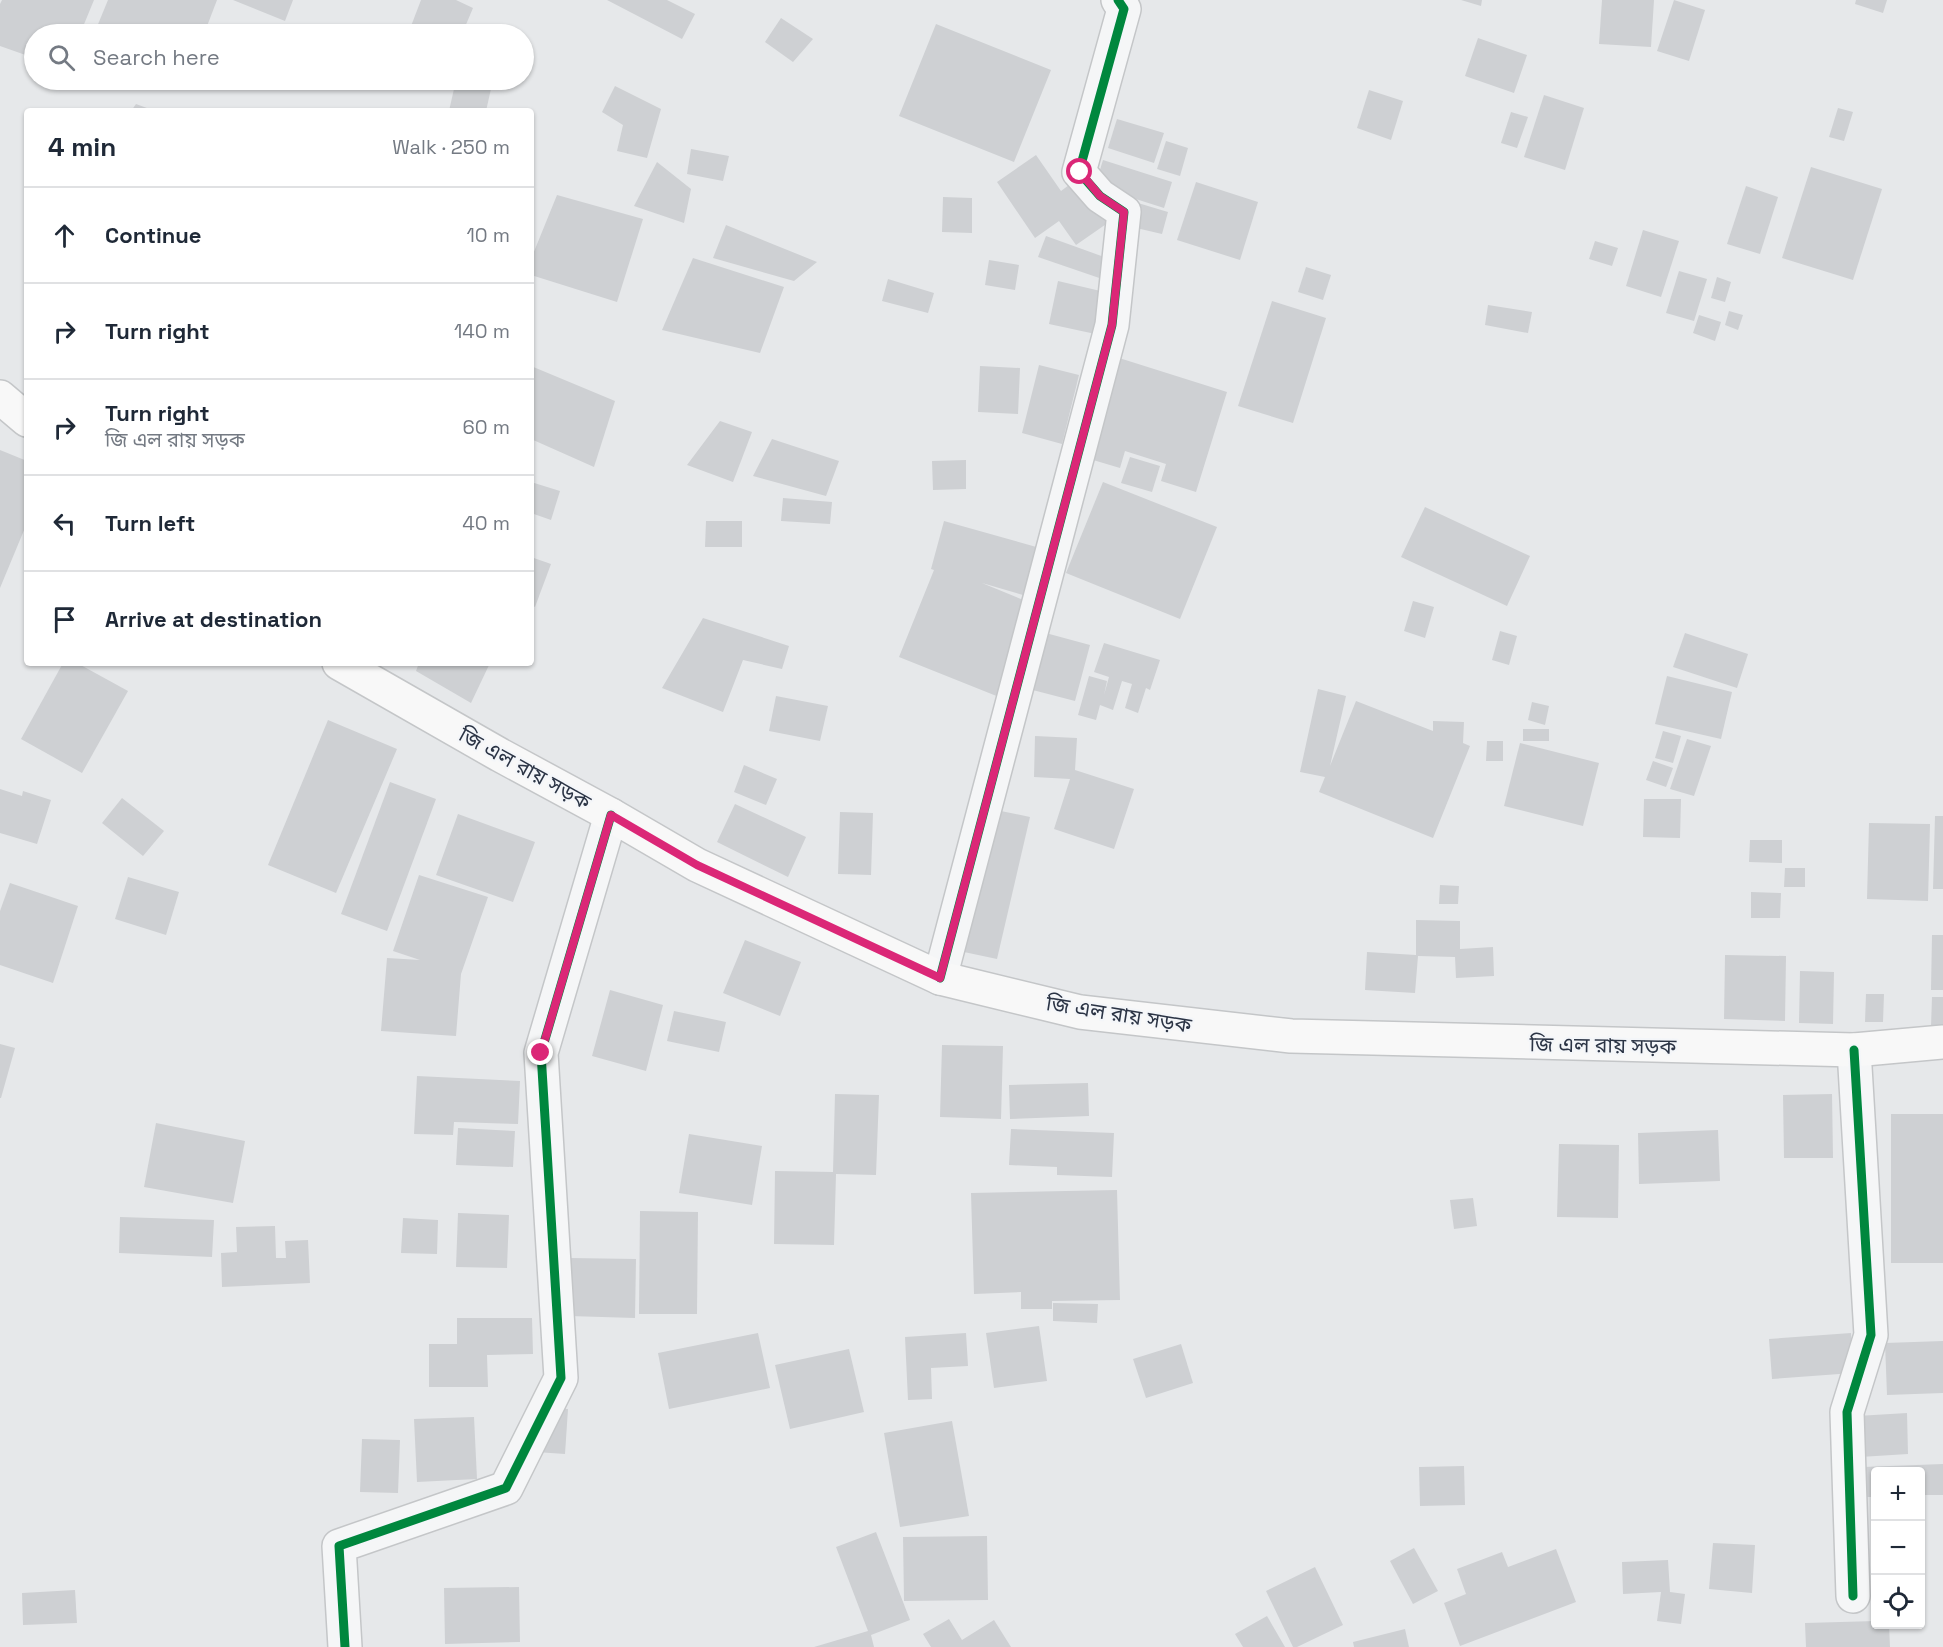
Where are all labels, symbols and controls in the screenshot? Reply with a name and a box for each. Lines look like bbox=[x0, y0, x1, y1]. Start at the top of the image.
search box bbox=[24, 24, 534, 90]
icon: search bbox=[45, 41, 78, 74]
text: Search here bbox=[93, 43, 220, 71]
text: 4 min bbox=[48, 130, 116, 164]
text: Walk · 250 m bbox=[392, 134, 510, 160]
route start bbox=[1066, 158, 1092, 184]
icon: ahead bbox=[48, 219, 81, 252]
text: Continue bbox=[105, 221, 201, 249]
text: 10 m bbox=[466, 222, 510, 248]
icon: right bbox=[48, 315, 81, 348]
text: Turn right bbox=[105, 317, 210, 345]
text: 140 m bbox=[454, 318, 510, 344]
text: Turn right bbox=[105, 399, 210, 427]
icon: right bbox=[48, 411, 81, 444]
text: 60 m bbox=[463, 414, 510, 440]
text: জি এল রায় সড়ক bbox=[105, 427, 245, 453]
icon: left bbox=[48, 507, 81, 540]
text: Turn left bbox=[105, 509, 195, 537]
text: 40 m bbox=[462, 510, 510, 536]
icon: arrive bbox=[48, 603, 81, 636]
text: Arrive at destination bbox=[105, 605, 322, 633]
street label: জি এল রায় সড়ক bbox=[453, 720, 597, 816]
street label: জি এল রায় সড়ক bbox=[1043, 989, 1195, 1039]
street label: জি এল রায় সড়ক bbox=[1528, 1030, 1678, 1060]
route end bbox=[527, 1039, 553, 1065]
map controls bbox=[1871, 1467, 1925, 1629]
button: + bbox=[1871, 1467, 1925, 1521]
button: − bbox=[1871, 1521, 1925, 1575]
button: locate bbox=[1871, 1575, 1925, 1629]

